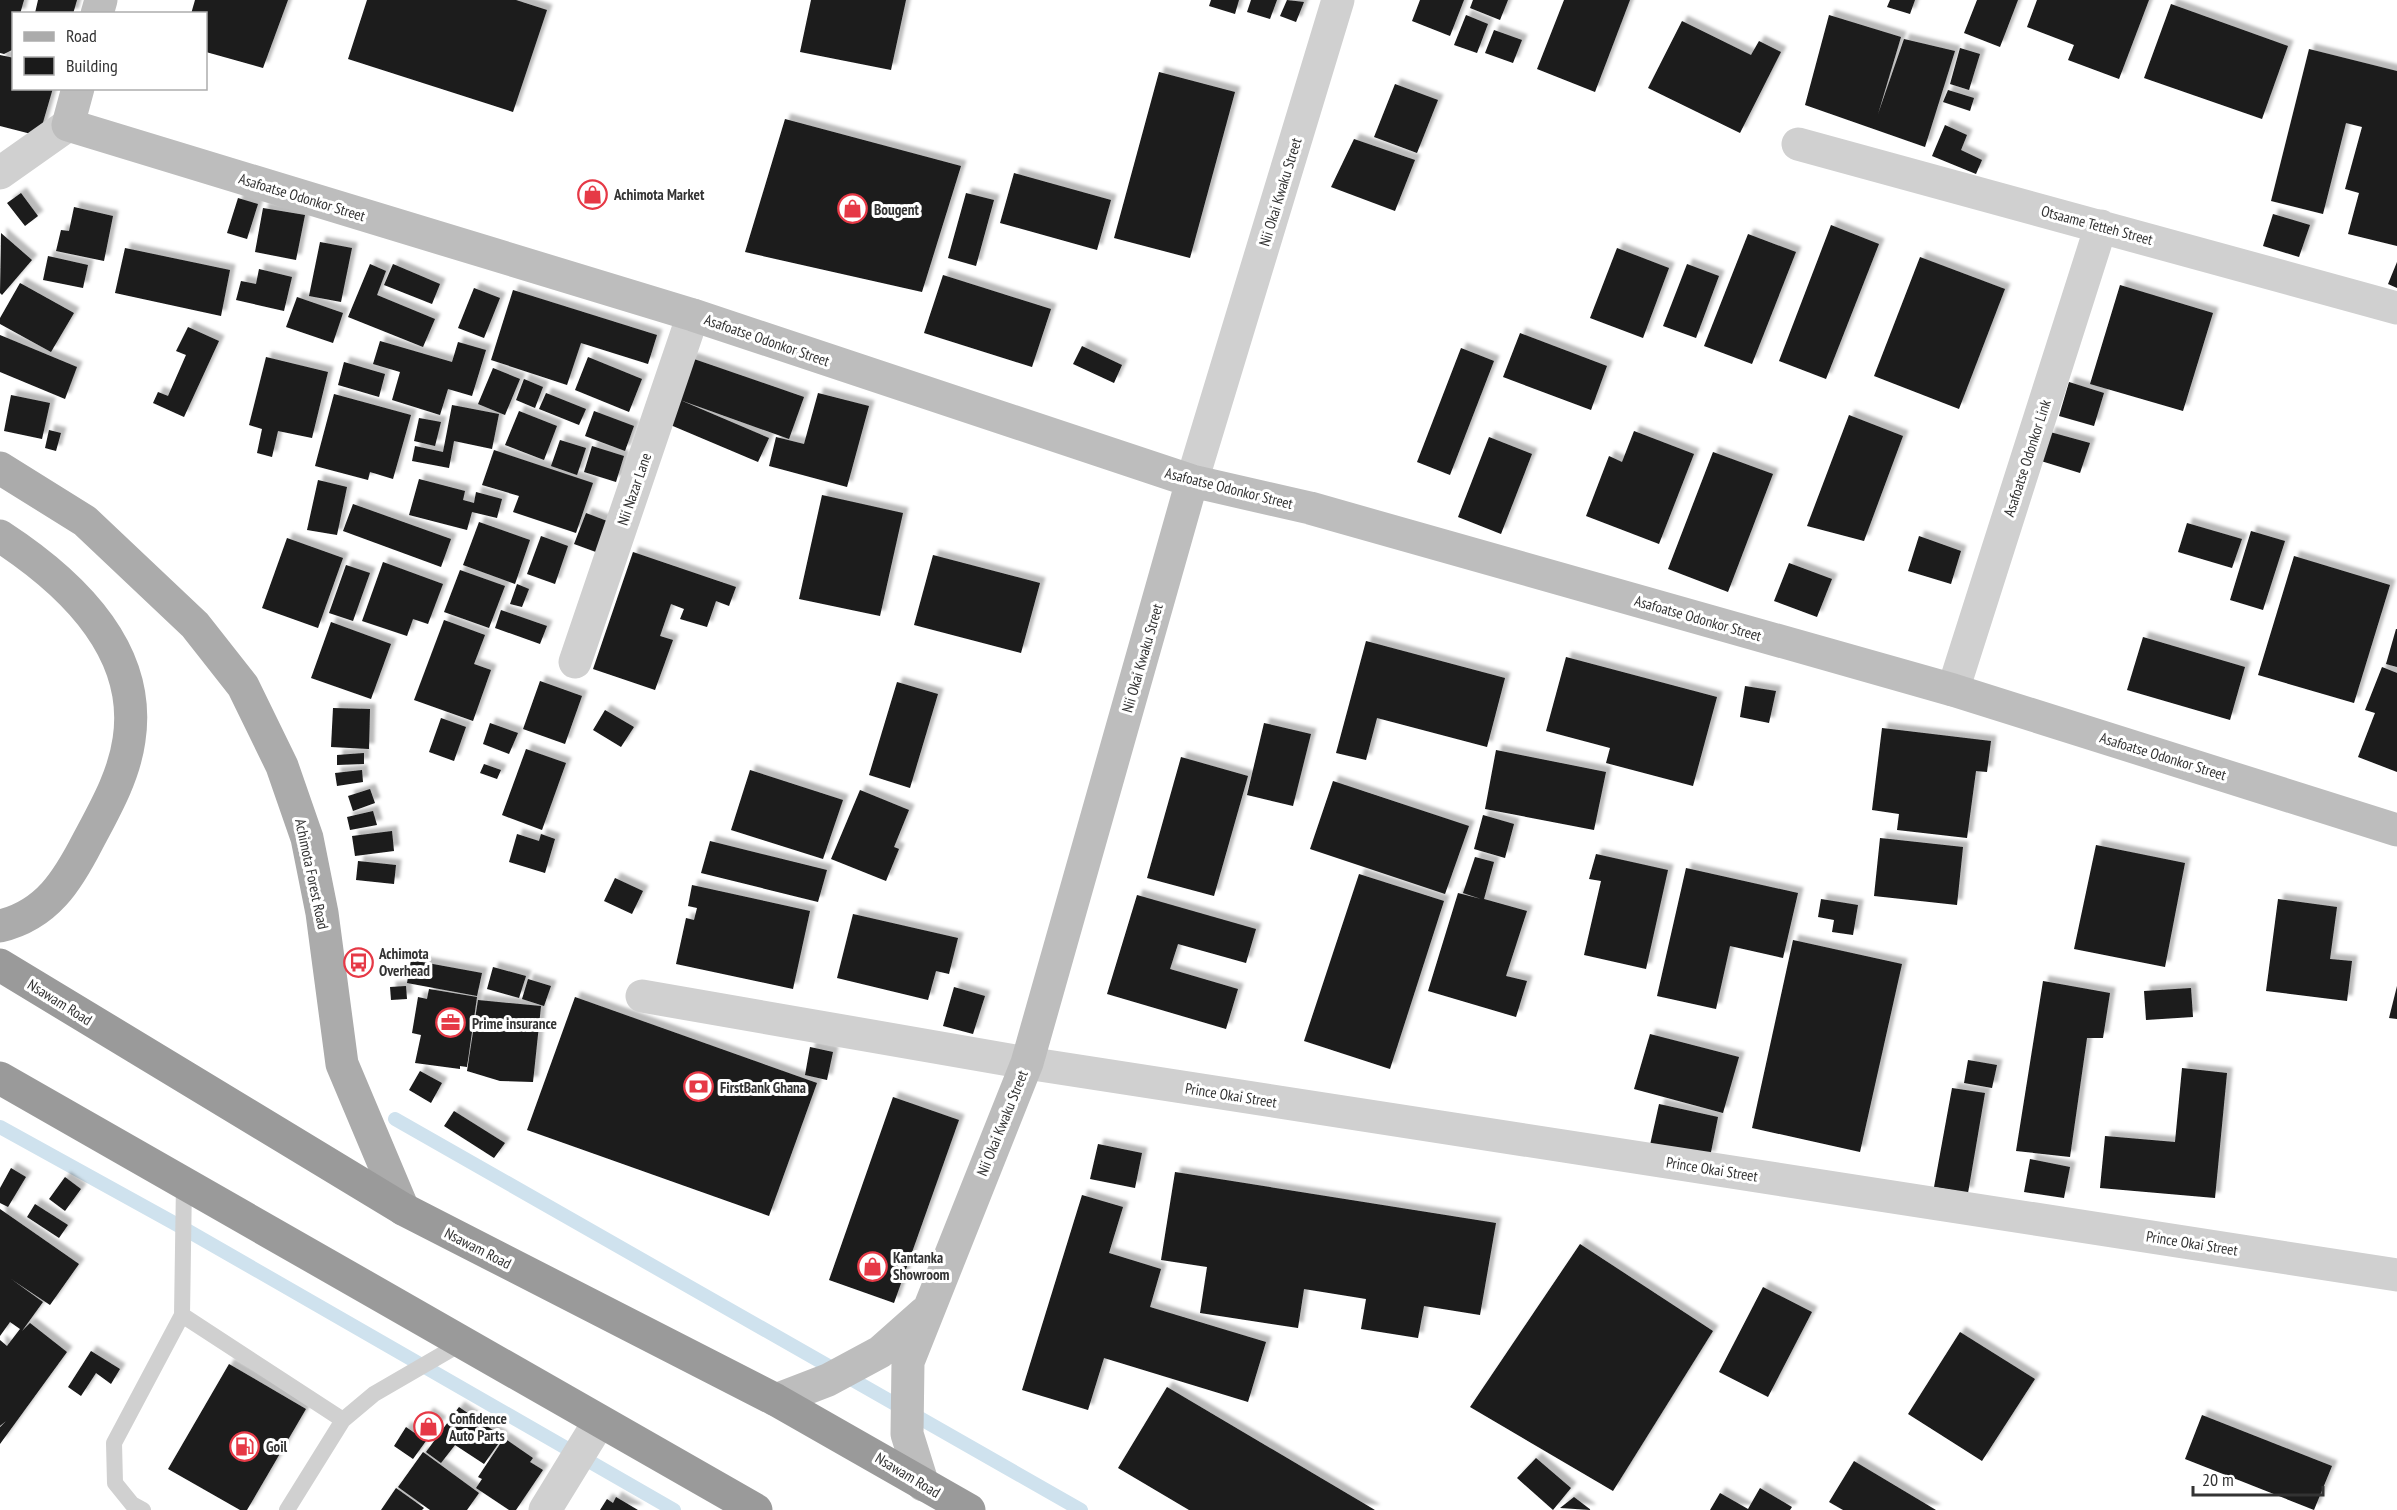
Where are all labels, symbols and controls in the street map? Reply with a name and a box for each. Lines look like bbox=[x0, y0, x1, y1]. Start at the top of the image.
legend bbox=[12, 12, 207, 90]
text: Road bbox=[66, 24, 97, 47]
text: Building bbox=[66, 54, 118, 77]
street label: Nii Okai Kwaku Street bbox=[1254, 135, 1306, 249]
street label: Asafoatse Odonkor Street bbox=[236, 169, 368, 225]
shop icon: Achimota Market bbox=[577, 178, 609, 210]
place label: Achimota Market bbox=[613, 185, 705, 204]
shop icon: Bougent bbox=[837, 193, 869, 225]
place label: Bougent bbox=[874, 200, 920, 219]
street label: Otsaame Tetteh Street bbox=[2039, 201, 2155, 249]
street label: Asafoatse Odonkor Street bbox=[702, 310, 832, 370]
street label: Asafoatse Odonkor Link bbox=[1999, 397, 2055, 519]
street label: Nii Nazar Lane bbox=[613, 450, 655, 528]
street label: Asafoatse Odonkor Street bbox=[1163, 463, 1295, 513]
street label: Asafoatse Odonkor Street bbox=[1632, 591, 1764, 645]
street label: Nii Okai Kwaku Street bbox=[1117, 601, 1167, 715]
street label: Asafoatse Odonkor Street bbox=[2097, 728, 2229, 784]
street label: Achimota Forest Road bbox=[291, 817, 333, 931]
place label: Achimota Overhead bbox=[378, 944, 430, 980]
bus stop icon: Achimota Overhead bbox=[342, 946, 374, 978]
street label: Nsawam Road bbox=[24, 975, 96, 1029]
office icon: Prime insurance bbox=[435, 1007, 467, 1039]
place label: Prime insurance bbox=[472, 1014, 557, 1033]
street label: Nii Okai Kwaku Street bbox=[972, 1067, 1032, 1179]
bank icon: FirstBank Ghana bbox=[683, 1071, 715, 1103]
place label: FirstBank Ghana bbox=[720, 1078, 806, 1097]
street label: Prince Okai Street bbox=[1184, 1078, 1278, 1112]
street label: Prince Okai Street bbox=[1665, 1152, 1759, 1186]
street label: Nsawam Road bbox=[441, 1223, 515, 1273]
street label: Prince Okai Street bbox=[2145, 1226, 2239, 1260]
place label: Kantanka Showroom bbox=[893, 1248, 950, 1284]
shop icon: Kantanka Showroom bbox=[856, 1250, 888, 1282]
place label: Confidence Auto Parts bbox=[448, 1409, 507, 1445]
shop icon: Confidence Auto Parts bbox=[412, 1411, 444, 1443]
fuel station icon: Goil bbox=[229, 1430, 261, 1462]
place label: Goil bbox=[266, 1437, 288, 1456]
street label: Nsawam Road bbox=[872, 1448, 944, 1502]
scale bar bbox=[2193, 1459, 2324, 1497]
text: 20 m bbox=[2202, 1468, 2234, 1491]

